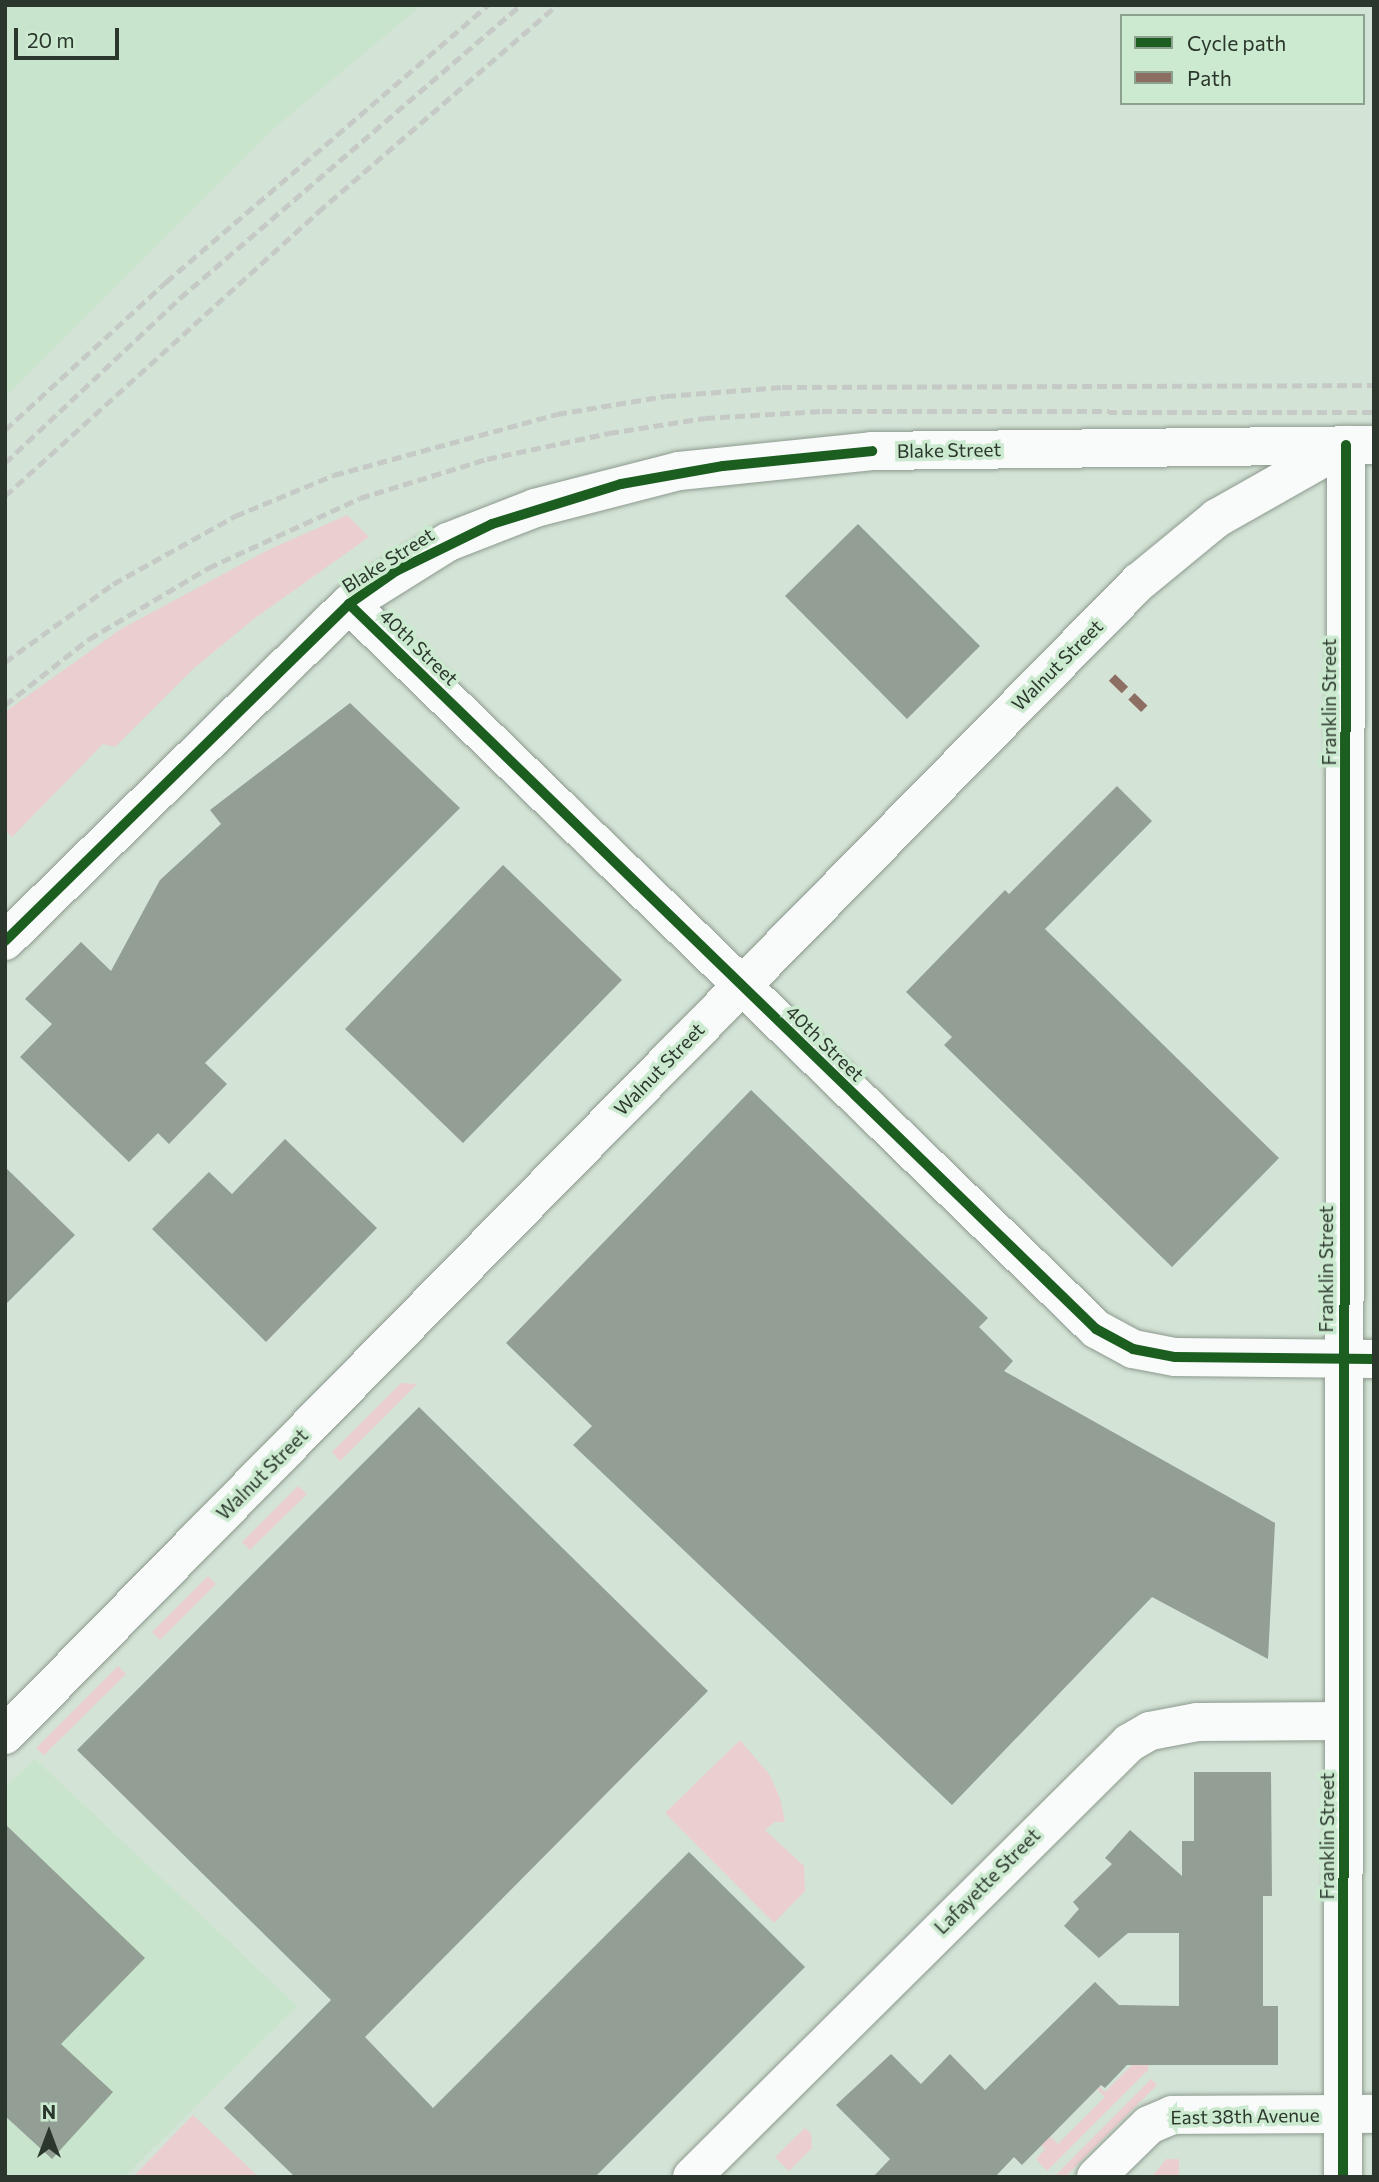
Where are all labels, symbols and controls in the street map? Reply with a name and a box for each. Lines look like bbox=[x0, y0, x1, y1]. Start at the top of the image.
scale bar bbox=[18, 14, 122, 58]
legend bbox=[1120, 14, 1365, 105]
text: 20 m bbox=[27, 27, 75, 52]
text: Cycle path bbox=[1187, 30, 1286, 55]
text: Path bbox=[1187, 65, 1232, 90]
street label: Blake Street bbox=[897, 438, 1001, 462]
street label: Blake Street bbox=[338, 523, 438, 597]
street label: 40th Street bbox=[375, 604, 463, 690]
street label: Walnut Street bbox=[1007, 615, 1107, 715]
street label: Franklin Street bbox=[1318, 638, 1340, 766]
street label: 40th Street bbox=[781, 1000, 869, 1086]
street label: Walnut Street bbox=[609, 1018, 709, 1120]
street label: Franklin Street bbox=[1315, 1205, 1337, 1333]
street label: Walnut Street bbox=[212, 1424, 312, 1524]
street label: Franklin Street bbox=[1316, 1772, 1338, 1900]
street label: Lafayette Street bbox=[929, 1823, 1045, 1939]
north arrow bbox=[14, 2098, 84, 2168]
text: N bbox=[42, 2100, 56, 2123]
street label: East 38th Avenue bbox=[1170, 2103, 1320, 2129]

